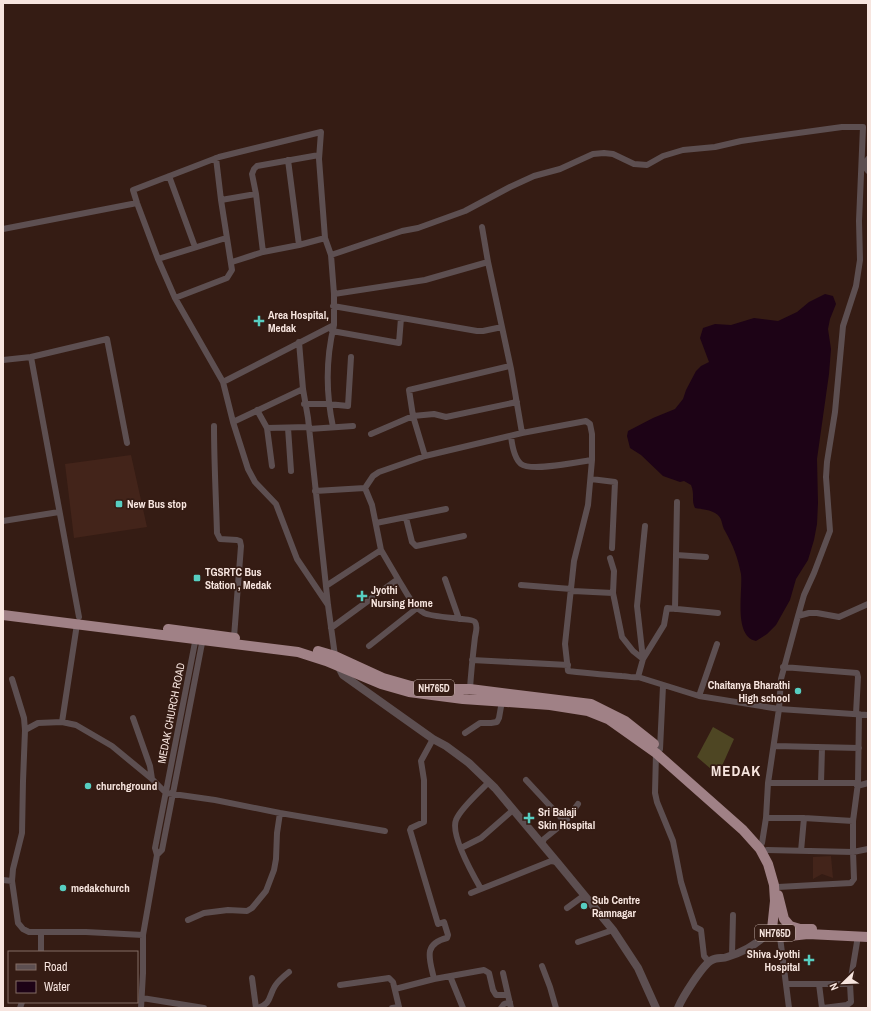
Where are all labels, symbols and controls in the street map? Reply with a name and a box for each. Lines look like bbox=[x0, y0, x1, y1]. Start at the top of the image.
place label: Area Hospital, Medak bbox=[268, 308, 329, 335]
marker: Area Hospital, Medak bbox=[253, 315, 265, 327]
place label: New Bus stop bbox=[127, 497, 187, 511]
marker: New Bus stop bbox=[114, 499, 124, 509]
place label: TGSRTC Bus Station , Medak bbox=[205, 565, 272, 592]
marker: TGSRTC Bus Station , Medak bbox=[192, 573, 202, 583]
place label: Jyothi Nursing Home bbox=[371, 583, 433, 610]
marker: Jyothi Nursing Home bbox=[356, 590, 368, 602]
street label: MEDAK CHURCH ROAD bbox=[154, 661, 188, 765]
place label: Chaitanya Bharathi High school bbox=[708, 678, 790, 705]
road number: NH765D bbox=[414, 680, 454, 696]
marker: Chaitanya Bharathi High school bbox=[793, 686, 803, 696]
district label: MEDAK bbox=[711, 760, 761, 781]
place label: churchground bbox=[96, 779, 157, 793]
marker: churchground bbox=[83, 781, 93, 791]
place label: Sri Balaji Skin Hospital bbox=[538, 805, 595, 832]
marker: Sri Balaji Skin Hospital bbox=[523, 812, 535, 824]
place label: medakchurch bbox=[71, 881, 130, 895]
marker: medakchurch bbox=[58, 883, 68, 893]
place label: Sub Centre Ramnagar bbox=[592, 893, 640, 920]
marker: Sub Centre Ramnagar bbox=[579, 901, 589, 911]
road number: NH765D bbox=[755, 925, 795, 941]
place label: Shiva Jyothi Hospital bbox=[747, 947, 800, 974]
legend bbox=[8, 951, 138, 1003]
marker: Shiva Jyothi Hospital bbox=[803, 954, 815, 966]
text: Road bbox=[44, 959, 68, 975]
north arrow bbox=[823, 963, 863, 1003]
text: Water bbox=[44, 979, 71, 995]
text: N bbox=[826, 981, 842, 993]

